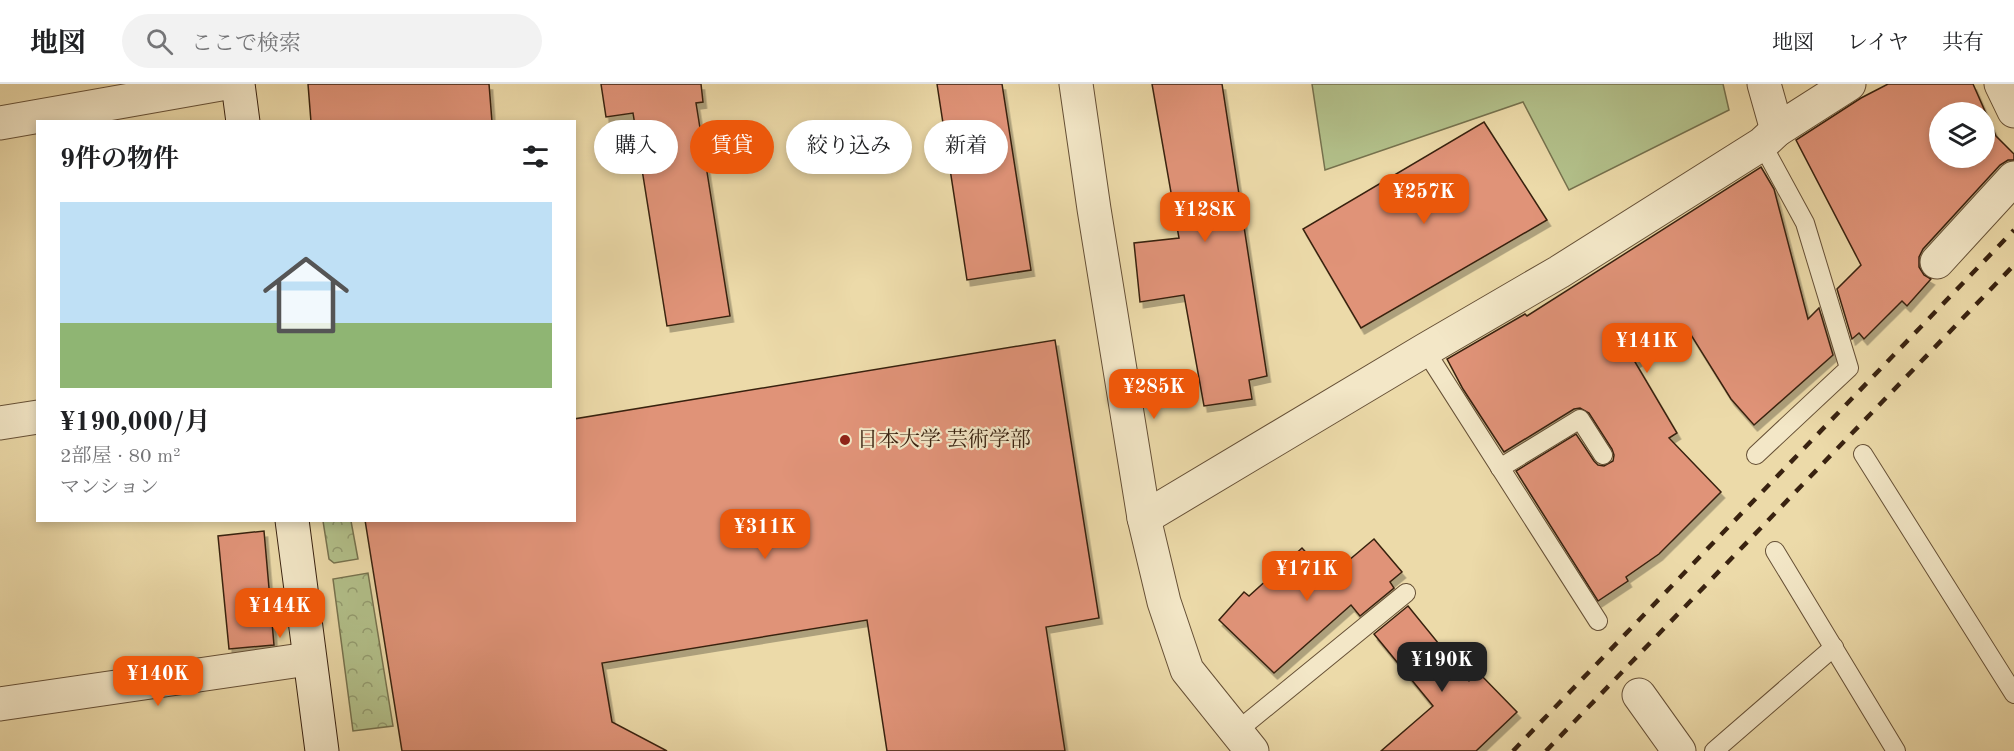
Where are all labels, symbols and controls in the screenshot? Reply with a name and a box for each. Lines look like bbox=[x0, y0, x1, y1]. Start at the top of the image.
search box bbox=[122, 14, 542, 68]
icon: search bbox=[143, 25, 176, 58]
text: 地図 bbox=[30, 31, 86, 59]
text: ここで検索 bbox=[191, 33, 301, 55]
text: 地図 bbox=[1772, 33, 1814, 54]
text: レイヤ bbox=[1847, 33, 1909, 54]
text: 共有 bbox=[1942, 33, 1984, 54]
map controls bbox=[1929, 102, 1995, 168]
button: layers bbox=[1929, 102, 1995, 168]
chip: 購入 bbox=[594, 120, 678, 174]
chip: 賃貸 bbox=[690, 120, 774, 174]
chip: 絞り込み bbox=[786, 120, 912, 174]
chip: 新着 bbox=[924, 120, 1008, 174]
icon: filters bbox=[519, 140, 552, 173]
text: 9件の物件 bbox=[60, 147, 179, 173]
pin: ¥257K bbox=[1382, 174, 1466, 225]
text: ¥257K bbox=[1393, 183, 1455, 203]
pin: ¥128K bbox=[1163, 192, 1247, 243]
text: ¥128K bbox=[1174, 201, 1236, 221]
icon: home bbox=[252, 241, 360, 349]
pin: ¥141K bbox=[1605, 323, 1689, 374]
text: ¥141K bbox=[1616, 332, 1678, 352]
pin: ¥285K bbox=[1112, 369, 1196, 420]
text: ¥285K bbox=[1123, 378, 1185, 398]
text: ¥190,000/月 bbox=[60, 410, 211, 436]
place label: 日本大学 芸術学部 bbox=[857, 428, 1031, 451]
marker: 日本大学 芸術学部 bbox=[838, 433, 852, 447]
text: 2部屋 · 80 m² bbox=[60, 447, 181, 467]
text: マンション bbox=[60, 478, 159, 498]
pin: ¥311K bbox=[723, 509, 807, 560]
text: ¥311K bbox=[734, 518, 796, 538]
pin: ¥171K bbox=[1265, 551, 1349, 602]
text: ¥171K bbox=[1276, 560, 1338, 580]
pin: ¥144K bbox=[238, 588, 322, 639]
text: ¥144K bbox=[249, 597, 311, 617]
pin: ¥190K bbox=[1400, 642, 1484, 693]
text: ¥190K bbox=[1411, 651, 1473, 671]
pin: ¥140K bbox=[116, 656, 200, 707]
text: ¥140K bbox=[127, 665, 189, 685]

